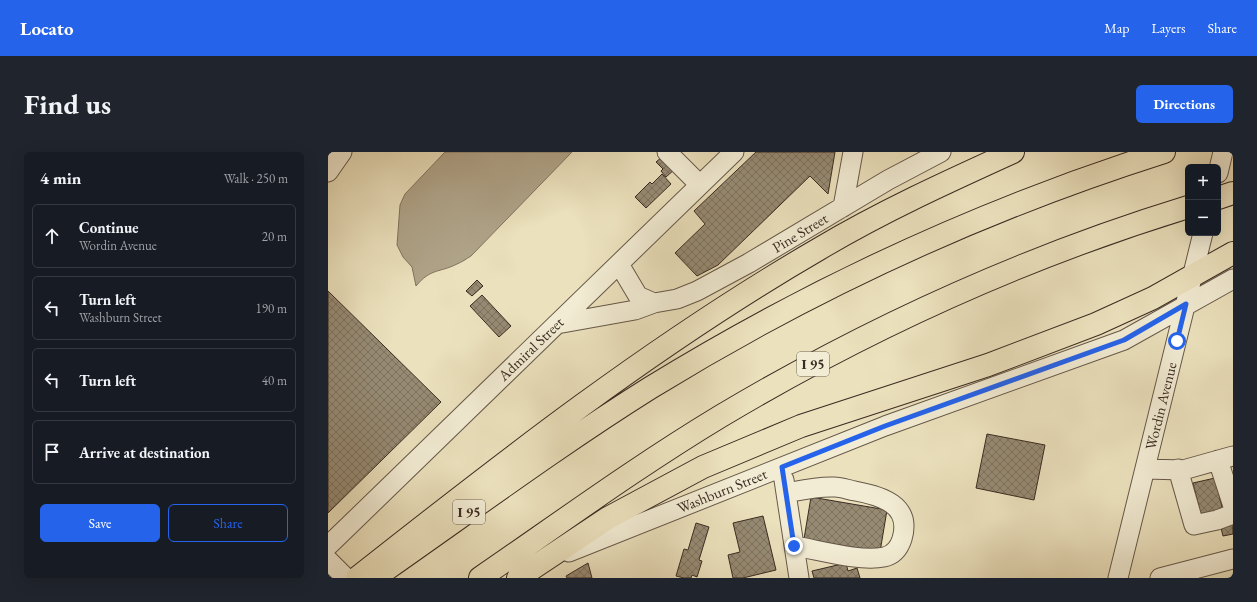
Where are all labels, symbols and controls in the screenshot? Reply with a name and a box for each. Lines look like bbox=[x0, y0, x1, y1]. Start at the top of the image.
text: Locato bbox=[20, 16, 74, 41]
text: Map bbox=[1104, 19, 1129, 37]
text: Layers bbox=[1151, 19, 1186, 37]
text: Share bbox=[1208, 19, 1237, 37]
button: Directions bbox=[1136, 85, 1233, 123]
text: Find us bbox=[24, 86, 111, 122]
map controls bbox=[1185, 164, 1221, 236]
button: + bbox=[1185, 164, 1221, 200]
text: 4 min bbox=[40, 167, 81, 189]
text: Walk · 250 m bbox=[224, 170, 288, 187]
button: − bbox=[1185, 200, 1221, 236]
street label: Pine Street bbox=[768, 208, 831, 257]
text: Continue bbox=[79, 218, 139, 237]
icon: ahead bbox=[41, 225, 63, 247]
text: 20 m bbox=[262, 228, 287, 245]
text: Wordin Avenue bbox=[79, 237, 157, 254]
text: Turn left bbox=[79, 290, 136, 309]
icon: left bbox=[41, 297, 63, 319]
text: 190 m bbox=[256, 300, 287, 317]
text: Washburn Street bbox=[79, 309, 162, 326]
street label: Admiral Street bbox=[493, 312, 568, 385]
route start bbox=[1168, 332, 1186, 350]
road number: I 95 bbox=[797, 352, 829, 376]
street label: Wordin Avenue bbox=[1140, 360, 1181, 452]
icon: left bbox=[41, 369, 63, 391]
text: Turn left bbox=[79, 371, 136, 390]
text: 40 m bbox=[262, 372, 287, 389]
icon: arrive bbox=[41, 441, 63, 463]
text: Arrive at destination bbox=[79, 443, 210, 462]
street label: Washburn Street bbox=[674, 464, 770, 517]
road number: I 95 bbox=[453, 500, 485, 524]
button: Save bbox=[40, 504, 160, 542]
button: Share bbox=[168, 504, 288, 542]
route end bbox=[785, 537, 803, 555]

